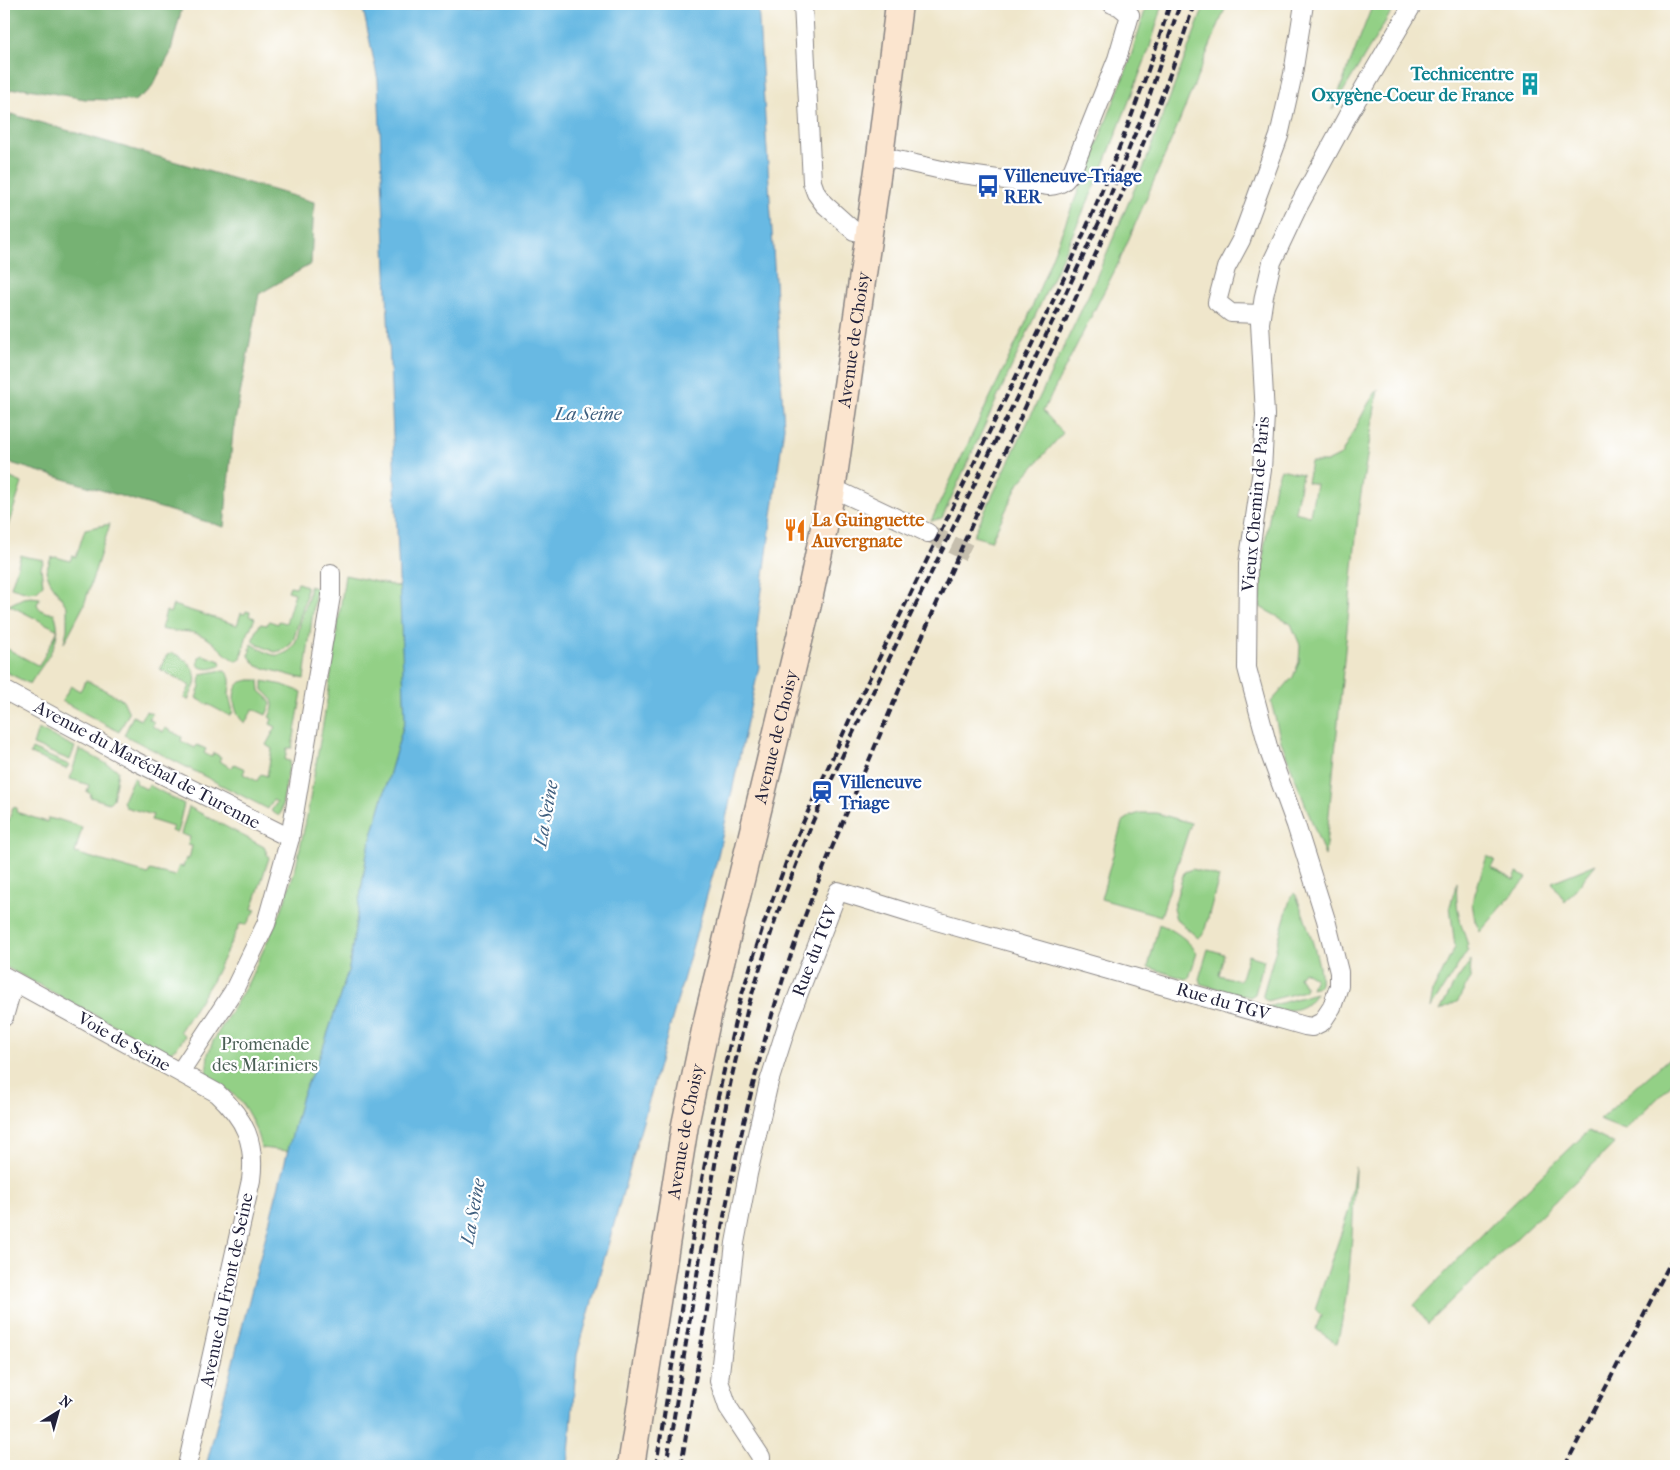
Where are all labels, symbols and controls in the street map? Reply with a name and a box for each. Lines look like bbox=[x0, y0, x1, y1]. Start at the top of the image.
place label: Technicentre Oxygène-Coeur de France bbox=[1311, 64, 1514, 106]
building icon: Technicentre Oxygène-Coeur de France bbox=[1517, 71, 1543, 97]
place label: Villeneuve-Triage RER bbox=[1003, 166, 1142, 208]
bus stop icon: Villeneuve-Triage RER bbox=[975, 173, 1001, 199]
street label: Avenue de Choisy bbox=[833, 269, 874, 410]
water label: La Seine bbox=[552, 403, 623, 425]
street label: Vieux Chemin de Paris bbox=[1238, 415, 1274, 594]
place label: La Guinguette Auvergnate bbox=[811, 510, 925, 552]
restaurant icon: La Guinguette Auvergnate bbox=[782, 517, 808, 543]
street label: Avenue de Choisy bbox=[749, 666, 802, 807]
street label: Avenue du Maréchal de Turenne bbox=[30, 696, 264, 834]
place label: Villeneuve Triage bbox=[838, 772, 922, 814]
water label: La Seine bbox=[529, 778, 563, 851]
station icon: Villeneuve Triage bbox=[809, 779, 835, 805]
street label: Rue du TGV bbox=[788, 901, 842, 1000]
street label: Rue du TGV bbox=[1174, 979, 1273, 1026]
street label: Voie de Seine bbox=[73, 1007, 174, 1076]
park label: Promenade des Mariniers bbox=[212, 1034, 318, 1076]
street label: Avenue de Choisy bbox=[663, 1060, 708, 1202]
water label: La Seine bbox=[456, 1176, 490, 1249]
street label: Avenue du Front de Seine bbox=[196, 1191, 258, 1390]
north arrow bbox=[32, 1388, 82, 1438]
text: N bbox=[56, 1392, 75, 1412]

